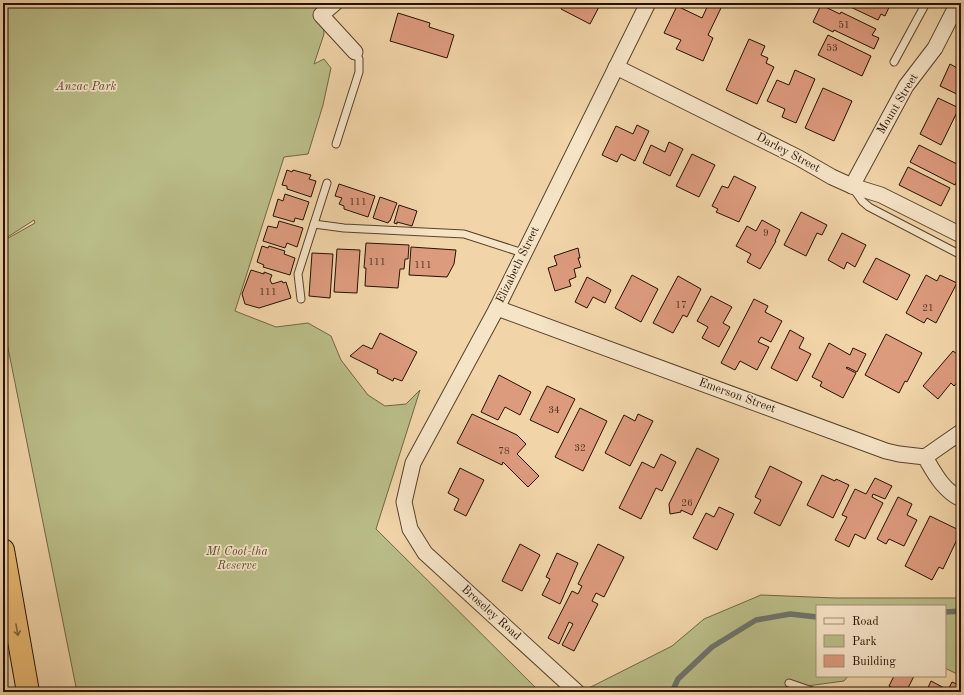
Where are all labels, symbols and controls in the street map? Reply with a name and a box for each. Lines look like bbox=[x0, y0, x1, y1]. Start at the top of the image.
house number: 51 bbox=[838, 20, 850, 30]
house number: 53 bbox=[826, 43, 838, 53]
street label: Mount Street bbox=[875, 72, 921, 136]
park label: Anzac Park bbox=[55, 81, 116, 93]
street label: Darley Street bbox=[754, 131, 822, 175]
house number: 111 bbox=[349, 197, 367, 207]
street label: Elizabeth Street bbox=[494, 225, 542, 305]
house number: 9 bbox=[763, 228, 769, 238]
house number: 111 bbox=[368, 257, 386, 267]
house number: 111 bbox=[414, 260, 432, 270]
house number: 111 bbox=[259, 287, 277, 297]
house number: 17 bbox=[675, 300, 687, 310]
house number: 21 bbox=[922, 303, 934, 313]
street label: Emerson Street bbox=[697, 376, 777, 416]
house number: 34 bbox=[548, 405, 560, 415]
house number: 32 bbox=[574, 443, 586, 453]
house number: 78 bbox=[498, 446, 510, 456]
house number: 26 bbox=[681, 498, 693, 508]
park label: Mt Coot-tha Reserve bbox=[205, 546, 268, 572]
street label: Broseley Road bbox=[459, 583, 523, 643]
legend bbox=[816, 605, 946, 677]
text: Road bbox=[852, 616, 879, 628]
one-way arrow bbox=[13, 623, 21, 636]
text: Park bbox=[852, 636, 877, 648]
text: Building bbox=[852, 656, 896, 668]

